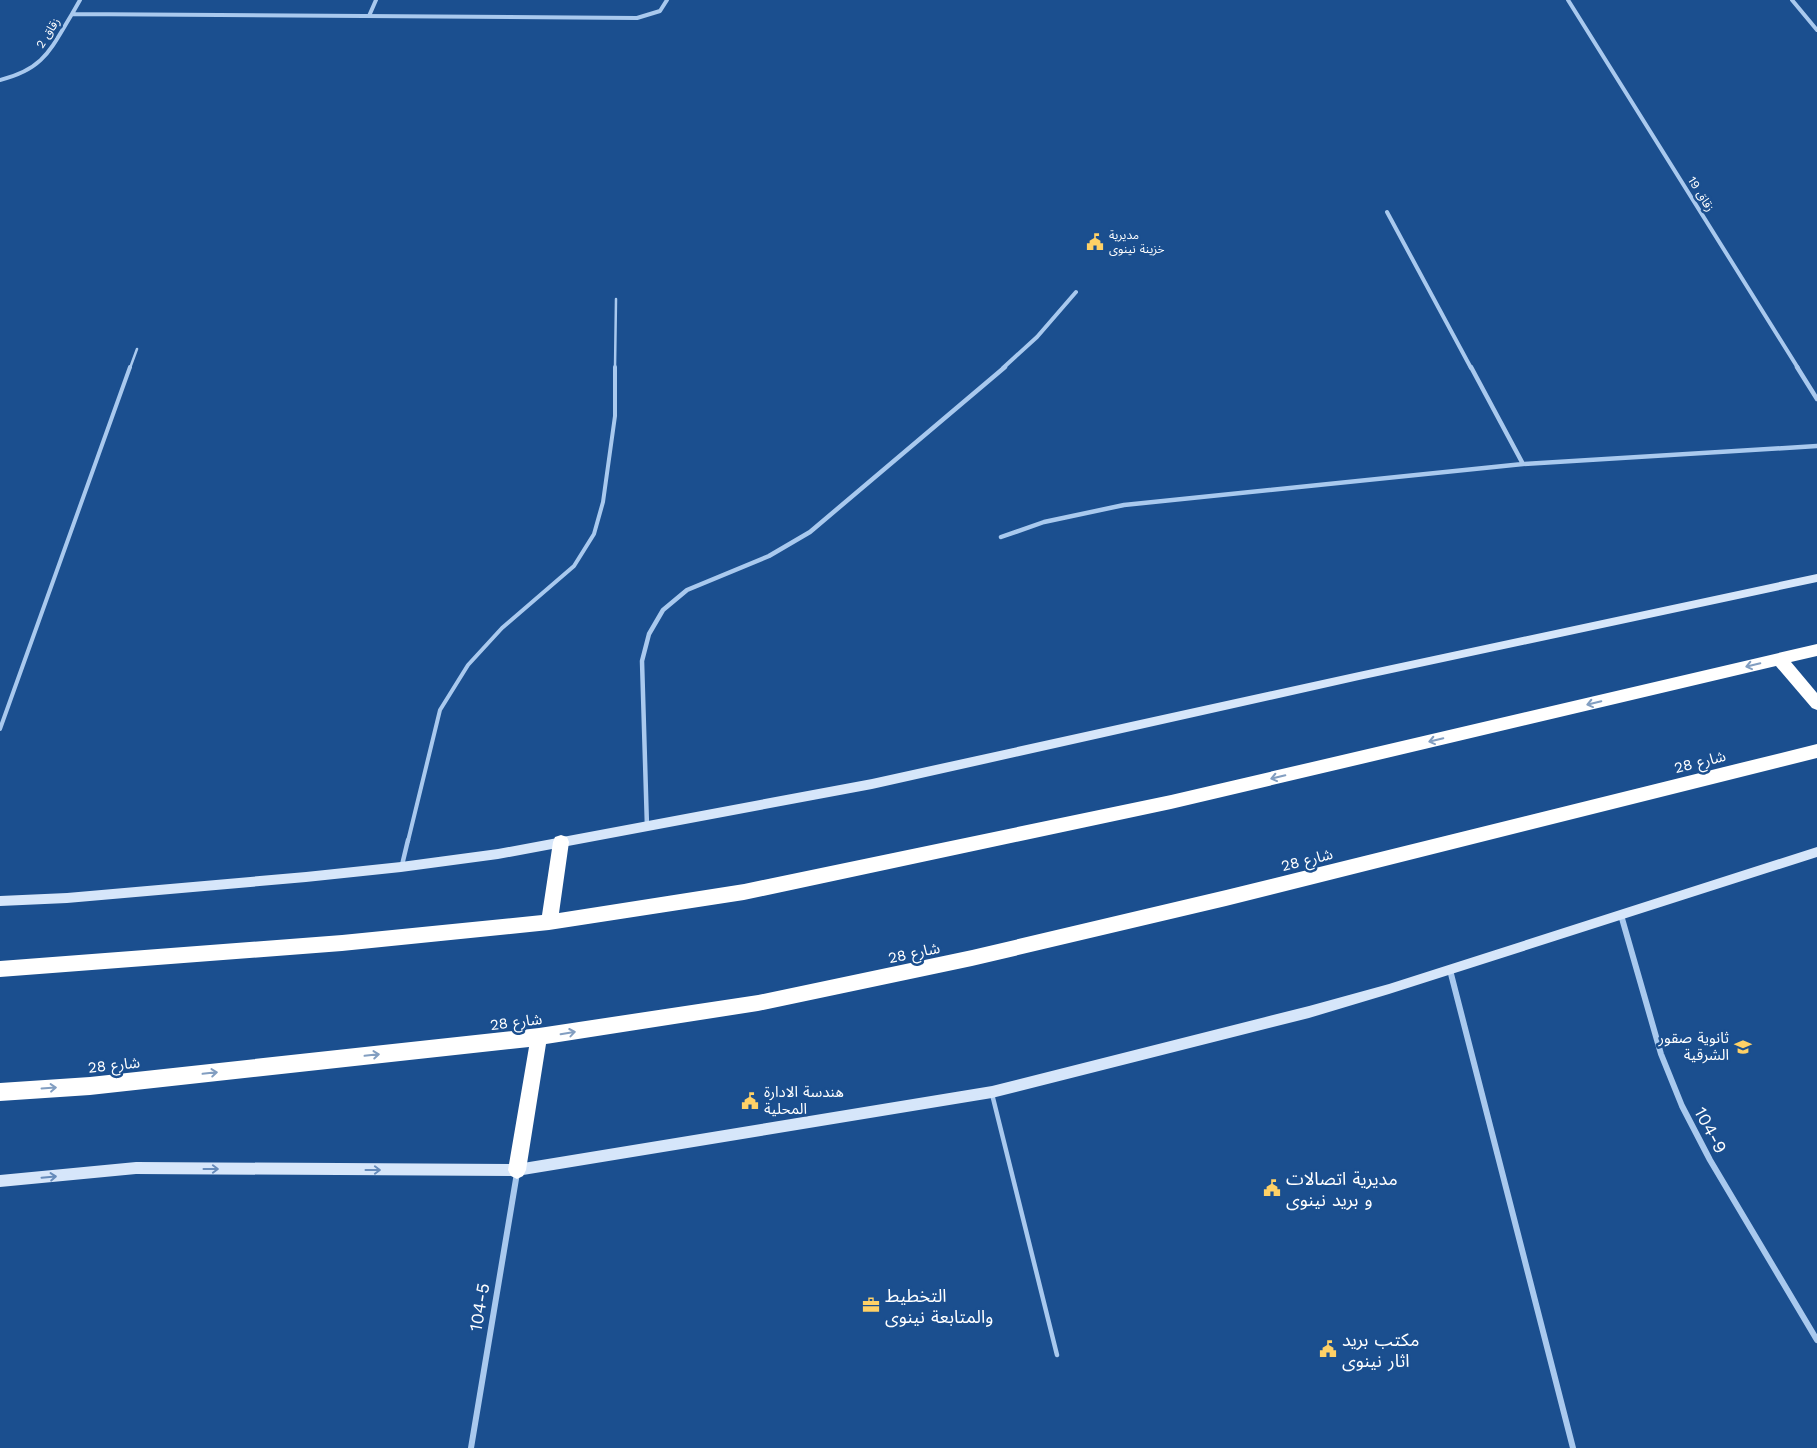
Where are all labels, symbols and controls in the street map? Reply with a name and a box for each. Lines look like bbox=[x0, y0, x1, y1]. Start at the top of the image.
street label: زقاق 2 bbox=[33, 15, 63, 51]
street label: زقاق 19 bbox=[1685, 174, 1717, 214]
place label: مديرية خزينة نينوى bbox=[1109, 228, 1165, 256]
public building icon: مديرية خزينة نينوى bbox=[1085, 232, 1105, 252]
one-way arrow bbox=[1745, 661, 1761, 670]
one-way arrow bbox=[1587, 699, 1603, 708]
one-way arrow bbox=[1429, 736, 1445, 745]
street label: شارع 28 bbox=[1672, 747, 1729, 780]
one-way arrow bbox=[1271, 773, 1287, 782]
street label: شارع 28 bbox=[1279, 845, 1336, 878]
street label: شارع 28 bbox=[887, 939, 942, 970]
street label: شارع 28 bbox=[489, 1010, 544, 1037]
one-way arrow bbox=[560, 1028, 576, 1038]
place label: ثانوية صقور الشرقية bbox=[1658, 1029, 1729, 1064]
school or university icon: ثانوية صقور الشرقية bbox=[1733, 1037, 1753, 1057]
one-way arrow bbox=[364, 1051, 380, 1060]
street label: شارع 28 bbox=[87, 1053, 142, 1080]
one-way arrow bbox=[202, 1068, 218, 1078]
place label: هندسة الادارة المحلية bbox=[764, 1083, 844, 1118]
one-way arrow bbox=[40, 1084, 56, 1093]
public building icon: هندسة الادارة المحلية bbox=[740, 1091, 760, 1111]
street label: 104-9 bbox=[1690, 1103, 1732, 1157]
one-way arrow bbox=[202, 1164, 218, 1174]
one-way arrow bbox=[364, 1165, 381, 1175]
place label: مديرية اتصالات و بريد نينوى bbox=[1286, 1168, 1398, 1211]
one-way arrow bbox=[40, 1172, 56, 1182]
public building icon: مديرية اتصالات و بريد نينوى bbox=[1262, 1178, 1282, 1198]
street label: 104-5 bbox=[464, 1281, 494, 1333]
place label: التخطيط والمتابعة نينوى bbox=[885, 1285, 993, 1328]
office icon: التخطيط والمتابعة نينوى bbox=[861, 1295, 881, 1315]
place label: مكتب بريد اثار نينوى bbox=[1342, 1329, 1420, 1372]
public building icon: مكتب بريد اثار نينوى bbox=[1318, 1339, 1338, 1359]

